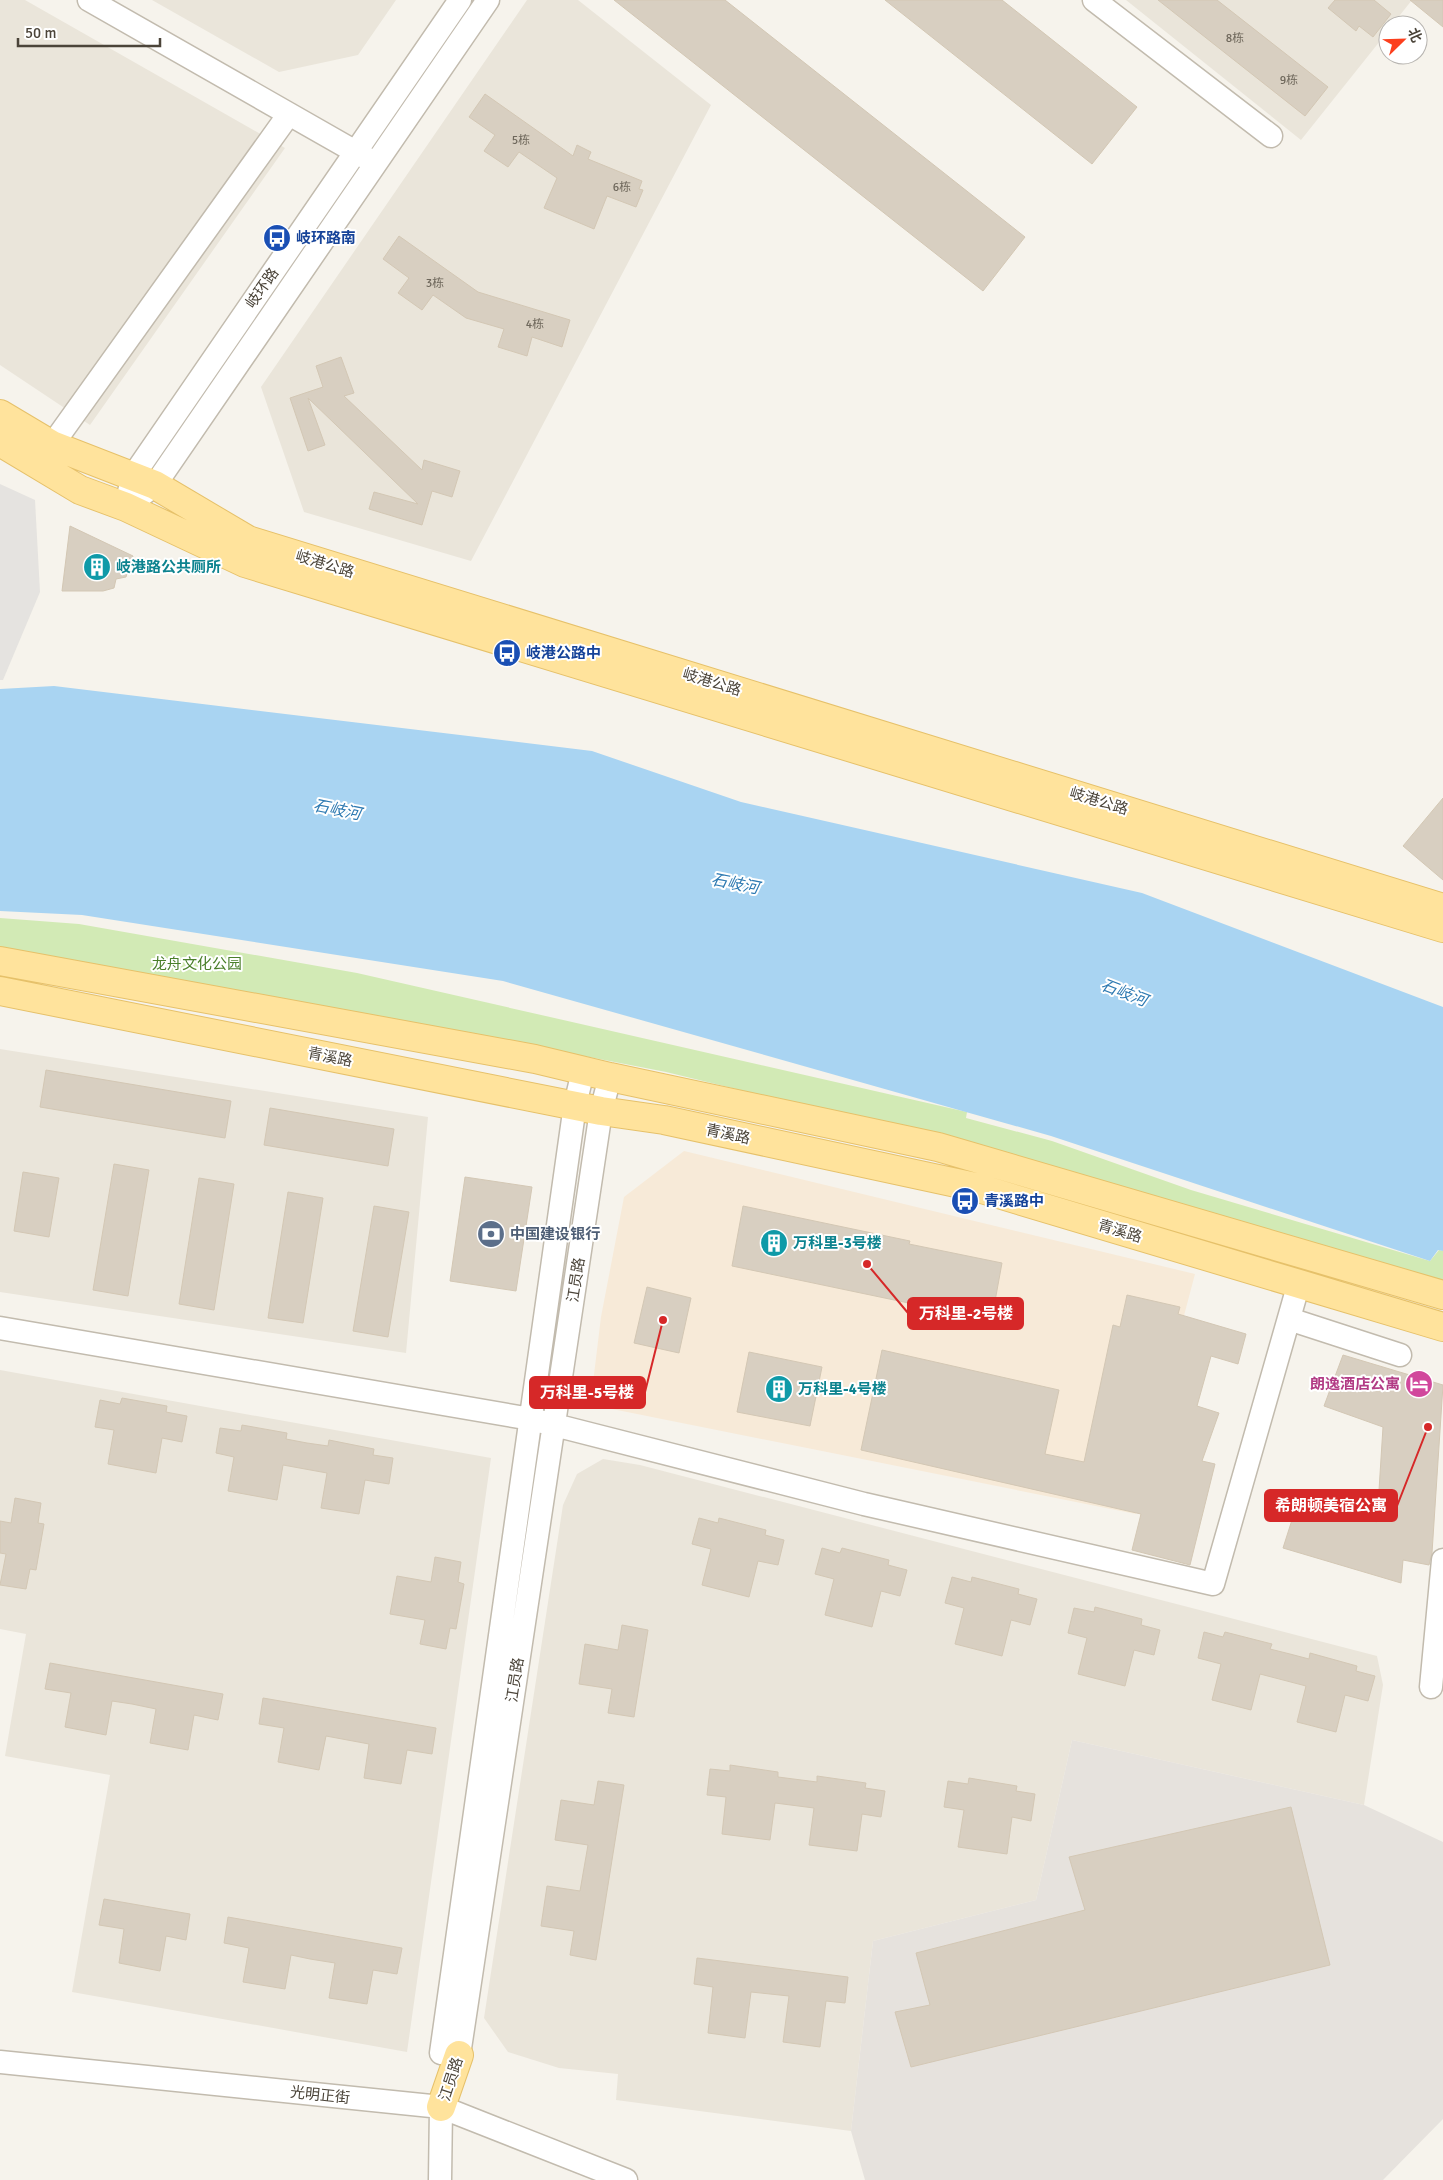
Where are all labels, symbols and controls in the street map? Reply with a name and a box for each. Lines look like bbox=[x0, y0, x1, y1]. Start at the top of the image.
scale bar bbox=[18, 15, 160, 47]
north arrow bbox=[1378, 15, 1428, 65]
text: 50 m bbox=[25, 24, 56, 42]
text: 北 bbox=[1404, 25, 1425, 45]
house number: 8栋 bbox=[1226, 31, 1244, 46]
house number: 9栋 bbox=[1280, 73, 1298, 88]
house number: 5栋 bbox=[512, 133, 530, 148]
house number: 6栋 bbox=[613, 180, 631, 195]
bus stop icon: 岐环路南 bbox=[262, 223, 292, 253]
place label: 岐环路南 bbox=[296, 229, 356, 247]
street label: 岐环路 bbox=[242, 264, 282, 312]
house number: 3栋 bbox=[426, 276, 444, 291]
house number: 4栋 bbox=[526, 317, 544, 332]
street label: 岐港公路 bbox=[294, 547, 356, 581]
building icon: 岐港路公共厕所 bbox=[82, 552, 112, 582]
place label: 岐港路公共厕所 bbox=[116, 558, 221, 576]
bus stop icon: 岐港公路中 bbox=[492, 638, 522, 668]
place label: 岐港公路中 bbox=[526, 644, 601, 662]
street label: 岐港公路 bbox=[681, 665, 743, 699]
street label: 岐港公路 bbox=[1068, 784, 1130, 818]
water label: 石岐河 bbox=[312, 796, 365, 825]
water label: 石岐河 bbox=[710, 870, 763, 899]
park label: 龙舟文化公园 bbox=[152, 955, 242, 973]
water label: 石岐河 bbox=[1098, 975, 1153, 1012]
street label: 青溪路 bbox=[306, 1044, 354, 1070]
street label: 青溪路 bbox=[704, 1121, 752, 1147]
bus stop icon: 青溪路中 bbox=[950, 1186, 980, 1216]
place label: 青溪路中 bbox=[984, 1192, 1044, 1210]
street label: 青溪路 bbox=[1096, 1216, 1144, 1246]
bank icon: 中国建设银行 bbox=[476, 1219, 506, 1249]
place label: 中国建设银行 bbox=[510, 1225, 600, 1243]
building icon: 万科里-3号楼 bbox=[759, 1228, 789, 1258]
place label: 万科里-3号楼 bbox=[793, 1234, 882, 1252]
street label: 江员路 bbox=[564, 1256, 588, 1304]
callout: 万科里-2号楼 bbox=[908, 1298, 1023, 1329]
text: 万科里-2号楼 bbox=[919, 1304, 1013, 1324]
hotel icon: 朗逸酒店公寓 bbox=[1404, 1369, 1434, 1399]
building icon: 万科里-4号楼 bbox=[764, 1374, 794, 1404]
place label: 朗逸酒店公寓 bbox=[1310, 1375, 1400, 1393]
callout: 万科里-5号楼 bbox=[530, 1377, 645, 1408]
place label: 万科里-4号楼 bbox=[798, 1380, 887, 1398]
text: 万科里-5号楼 bbox=[540, 1383, 634, 1403]
callout: 希朗顿美宿公寓 bbox=[1265, 1490, 1397, 1521]
text: 希朗顿美宿公寓 bbox=[1275, 1496, 1387, 1516]
street label: 江员路 bbox=[503, 1656, 527, 1704]
street label: 江员路 bbox=[435, 2055, 467, 2103]
street label: 光明正街 bbox=[289, 2083, 351, 2107]

